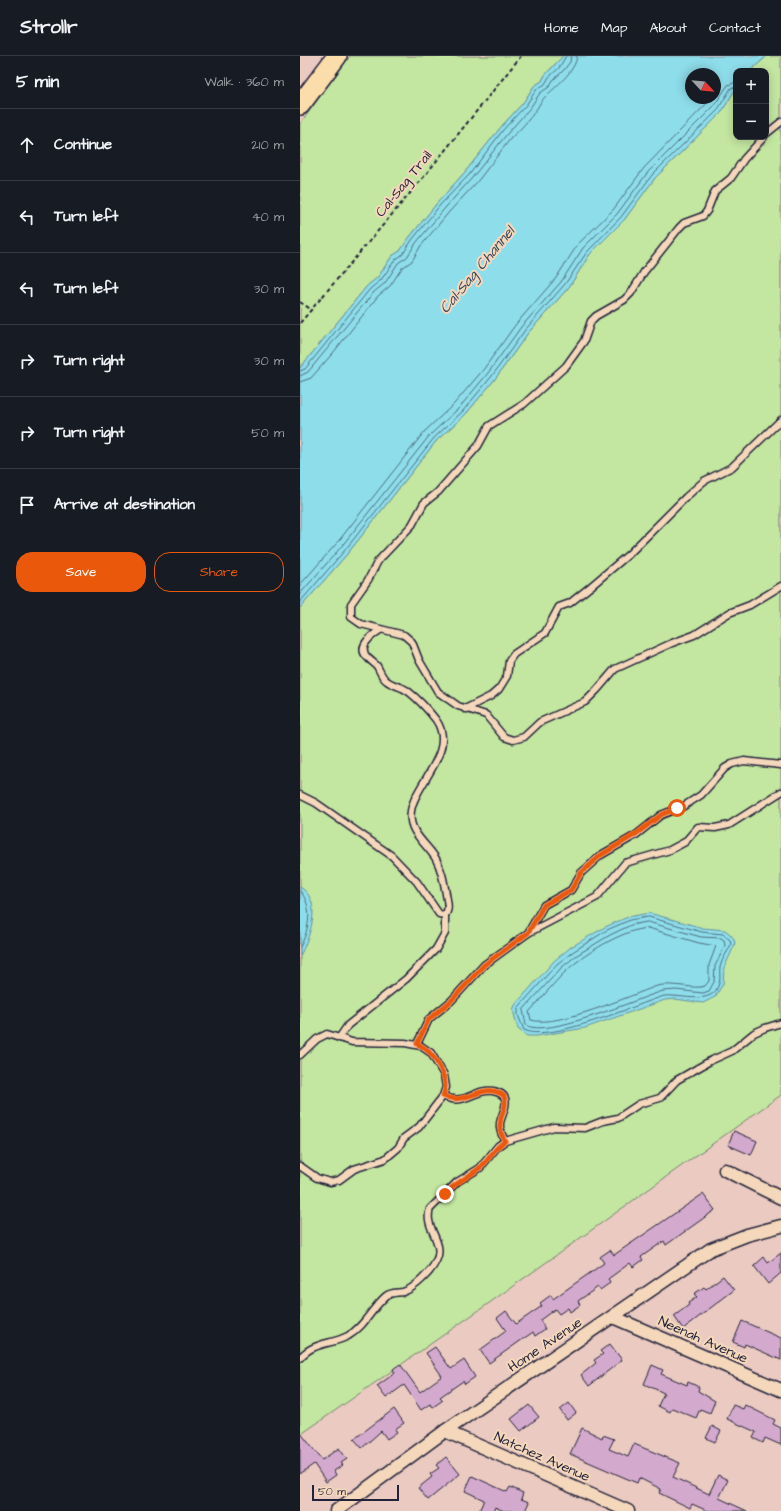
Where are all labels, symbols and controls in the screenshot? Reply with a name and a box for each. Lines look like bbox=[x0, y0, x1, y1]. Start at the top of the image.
text: Strollr bbox=[20, 14, 78, 41]
text: Home bbox=[544, 18, 579, 38]
text: Map bbox=[601, 18, 627, 38]
text: About bbox=[649, 18, 687, 38]
text: Contact bbox=[709, 18, 761, 38]
north arrow bbox=[685, 68, 721, 104]
map controls bbox=[733, 68, 769, 140]
button: + bbox=[733, 68, 769, 104]
text: 5 min bbox=[16, 70, 59, 94]
text: Walk · 360 m bbox=[205, 73, 284, 91]
button: − bbox=[733, 104, 769, 140]
icon: ahead bbox=[16, 134, 38, 156]
text: Continue bbox=[54, 134, 112, 155]
text: 210 m bbox=[251, 136, 284, 154]
street label: Cal-Sag Trail bbox=[371, 146, 437, 222]
icon: left bbox=[16, 206, 38, 228]
text: Turn left bbox=[54, 206, 118, 227]
text: 40 m bbox=[252, 208, 284, 226]
water label: Cal-Sag Channel bbox=[434, 221, 521, 319]
icon: left bbox=[16, 278, 38, 300]
text: Turn left bbox=[54, 278, 118, 299]
text: 30 m bbox=[254, 280, 284, 298]
icon: right bbox=[16, 350, 38, 372]
text: Turn right bbox=[54, 350, 125, 371]
text: 30 m bbox=[254, 352, 284, 370]
icon: right bbox=[16, 422, 38, 444]
text: Turn right bbox=[54, 422, 125, 443]
text: 50 m bbox=[251, 424, 284, 442]
icon: arrive bbox=[16, 494, 38, 516]
text: Arrive at destination bbox=[54, 494, 195, 515]
button: Save bbox=[16, 552, 146, 592]
button: Share bbox=[154, 552, 284, 592]
route start bbox=[668, 799, 686, 817]
route end bbox=[436, 1185, 454, 1203]
street label: Neenah Avenue bbox=[655, 1311, 751, 1369]
street label: Home Avenue bbox=[504, 1312, 587, 1377]
street label: Natchez Avenue bbox=[491, 1427, 593, 1487]
scale bar bbox=[312, 1483, 399, 1502]
text: 50 m bbox=[318, 1484, 346, 1499]

